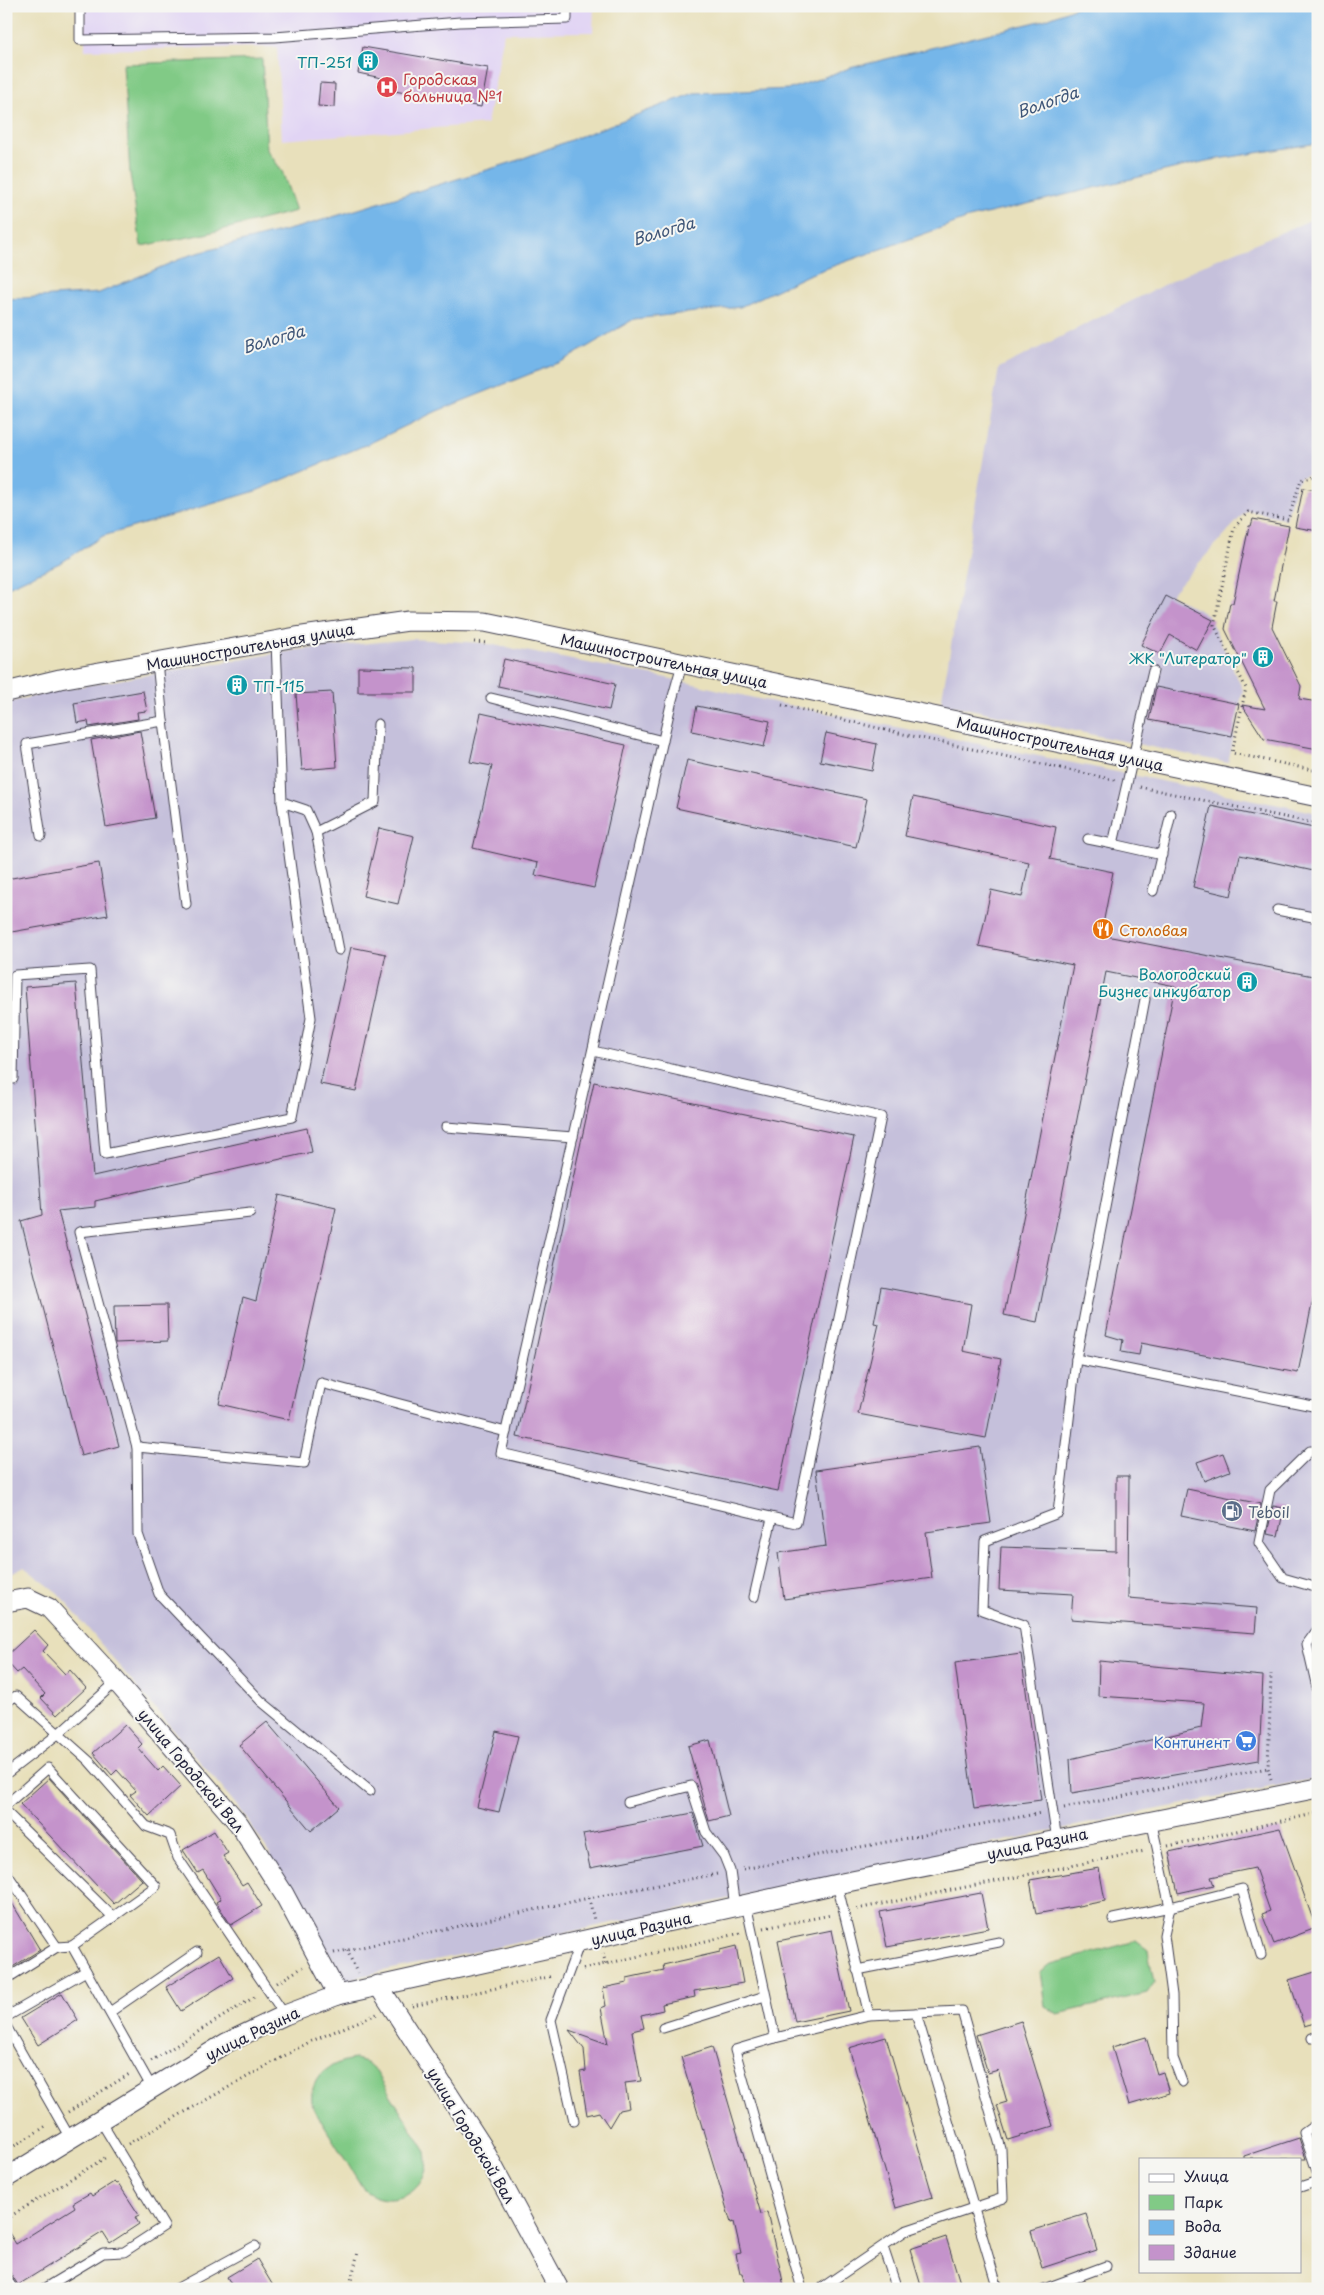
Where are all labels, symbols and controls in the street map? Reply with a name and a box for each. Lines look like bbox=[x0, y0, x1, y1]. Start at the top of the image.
building icon: ТП-251 bbox=[356, 49, 380, 73]
place label: ТП-251 bbox=[297, 50, 352, 73]
place label: Городская больница №1 bbox=[403, 67, 503, 107]
hospital icon: Городская больница №1 bbox=[375, 75, 399, 99]
water label: Вологда bbox=[1013, 79, 1082, 123]
water label: Вологда bbox=[629, 209, 698, 250]
water label: Вологда bbox=[239, 317, 308, 358]
street label: Машиностроительная улица bbox=[144, 616, 357, 676]
street label: Машиностроительная улица bbox=[558, 627, 770, 693]
building icon: ЖК "Литератор" bbox=[1251, 645, 1275, 669]
place label: ЖК "Литератор" bbox=[1128, 646, 1247, 669]
building icon: ТП-115 bbox=[225, 673, 249, 697]
place label: ТП-115 bbox=[253, 674, 304, 697]
street label: Машиностроительная улица bbox=[954, 710, 1166, 776]
restaurant icon: Столовая bbox=[1091, 917, 1115, 941]
place label: Столовая bbox=[1119, 918, 1188, 941]
place label: Вологодский Бизнес инкубатор bbox=[1098, 962, 1231, 1002]
building icon: Вологодский Бизнес инкубатор bbox=[1235, 970, 1259, 994]
fuel station icon: Teboil bbox=[1220, 1499, 1244, 1523]
place label: Teboil bbox=[1248, 1500, 1290, 1523]
street label: улица Городской Вал bbox=[133, 1703, 251, 1837]
supermarket icon: Континент bbox=[1234, 1729, 1258, 1753]
place label: Континент bbox=[1153, 1730, 1231, 1753]
street label: улица Разина bbox=[985, 1821, 1090, 1865]
street label: улица Разина bbox=[589, 1905, 694, 1951]
street label: улица Разина bbox=[201, 2000, 304, 2066]
street label: улица Городской Вал bbox=[422, 2062, 522, 2208]
legend bbox=[1139, 2158, 1302, 2272]
text: Улица bbox=[1184, 2164, 1229, 2187]
text: Парк bbox=[1184, 2190, 1223, 2213]
text: Вода bbox=[1184, 2214, 1222, 2237]
text: Здание bbox=[1184, 2240, 1237, 2263]

